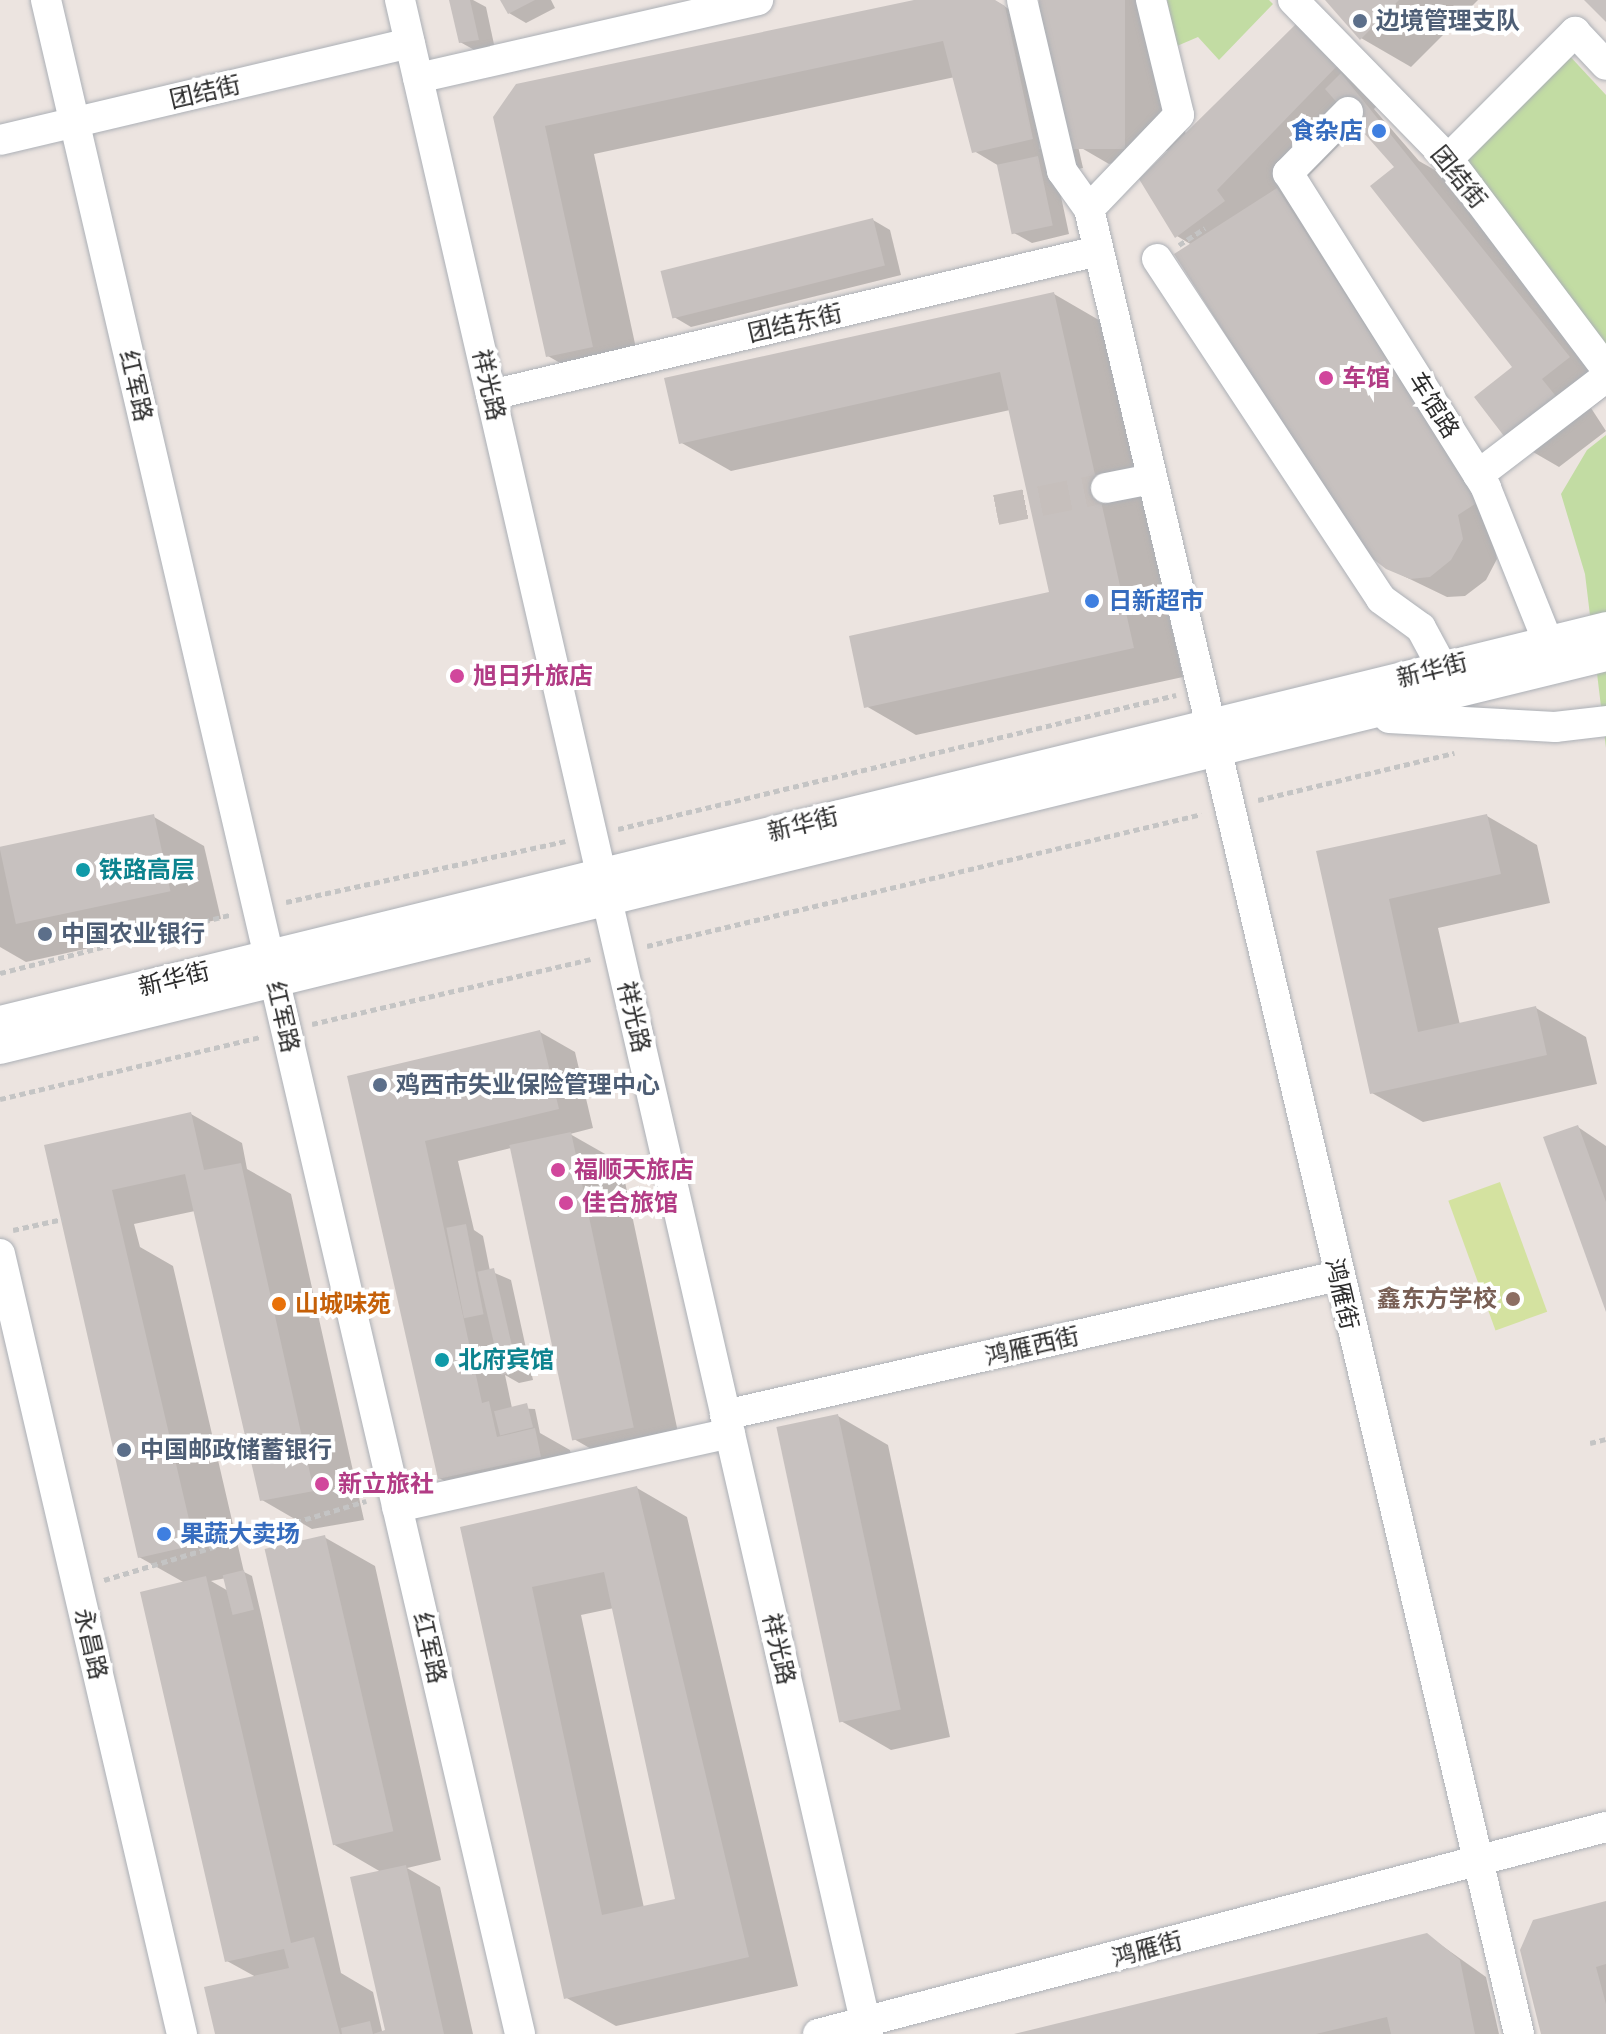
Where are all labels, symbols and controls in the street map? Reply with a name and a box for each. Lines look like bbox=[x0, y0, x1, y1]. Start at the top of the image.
place label: 边境管理支队 bbox=[1376, 7, 1520, 35]
marker: 边境管理支队 bbox=[1351, 12, 1369, 30]
street label: 团结街 bbox=[167, 70, 243, 114]
place label: 食杂店 bbox=[1291, 117, 1363, 145]
marker: 食杂店 bbox=[1370, 122, 1388, 140]
street label: 团结街 bbox=[1425, 140, 1493, 214]
street label: 团结东街 bbox=[745, 298, 845, 348]
street label: 祥光路 bbox=[467, 347, 511, 423]
street label: 红军路 bbox=[114, 348, 158, 424]
place label: 车馆 bbox=[1342, 364, 1390, 392]
street label: 车馆路 bbox=[1403, 367, 1465, 443]
marker: 车馆 bbox=[1317, 369, 1335, 387]
place label: 日新超市 bbox=[1108, 587, 1204, 615]
marker: 日新超市 bbox=[1083, 592, 1101, 610]
street label: 新华街 bbox=[1394, 647, 1470, 693]
place label: 旭日升旅店 bbox=[473, 662, 593, 690]
marker: 旭日升旅店 bbox=[448, 667, 466, 685]
street label: 新华街 bbox=[765, 801, 841, 847]
place label: 铁路高层 bbox=[99, 856, 195, 884]
marker: 铁路高层 bbox=[74, 861, 92, 879]
place label: 中国农业银行 bbox=[61, 920, 205, 948]
marker: 中国农业银行 bbox=[36, 925, 54, 943]
street label: 新华街 bbox=[136, 956, 212, 1002]
street label: 红军路 bbox=[261, 979, 305, 1055]
street label: 祥光路 bbox=[612, 979, 656, 1055]
place label: 鸡西市失业保险管理中心 bbox=[396, 1071, 660, 1099]
marker: 鸡西市失业保险管理中心 bbox=[371, 1076, 389, 1094]
place label: 福顺天旅店 bbox=[574, 1156, 694, 1184]
marker: 福顺天旅店 bbox=[549, 1161, 567, 1179]
place label: 佳合旅馆 bbox=[582, 1189, 678, 1217]
marker: 佳合旅馆 bbox=[557, 1194, 575, 1212]
street label: 鸿雁街 bbox=[1320, 1256, 1364, 1332]
place label: 鑫东方学校 bbox=[1377, 1285, 1497, 1313]
place label: 山城味苑 bbox=[295, 1290, 391, 1318]
marker: 鑫东方学校 bbox=[1504, 1290, 1522, 1308]
marker: 山城味苑 bbox=[270, 1295, 288, 1313]
street label: 鸿雁西街 bbox=[982, 1321, 1082, 1371]
place label: 北府宾馆 bbox=[458, 1346, 554, 1374]
marker: 北府宾馆 bbox=[433, 1351, 451, 1369]
place label: 中国邮政储蓄银行 bbox=[140, 1436, 332, 1464]
marker: 中国邮政储蓄银行 bbox=[115, 1441, 133, 1459]
place label: 新立旅社 bbox=[338, 1470, 434, 1498]
marker: 新立旅社 bbox=[313, 1475, 331, 1493]
place label: 果蔬大卖场 bbox=[180, 1520, 300, 1548]
marker: 果蔬大卖场 bbox=[155, 1525, 173, 1543]
street label: 永昌路 bbox=[69, 1606, 113, 1682]
street label: 红军路 bbox=[408, 1610, 452, 1686]
street label: 祥光路 bbox=[757, 1611, 801, 1687]
street label: 鸿雁街 bbox=[1108, 1926, 1186, 1972]

